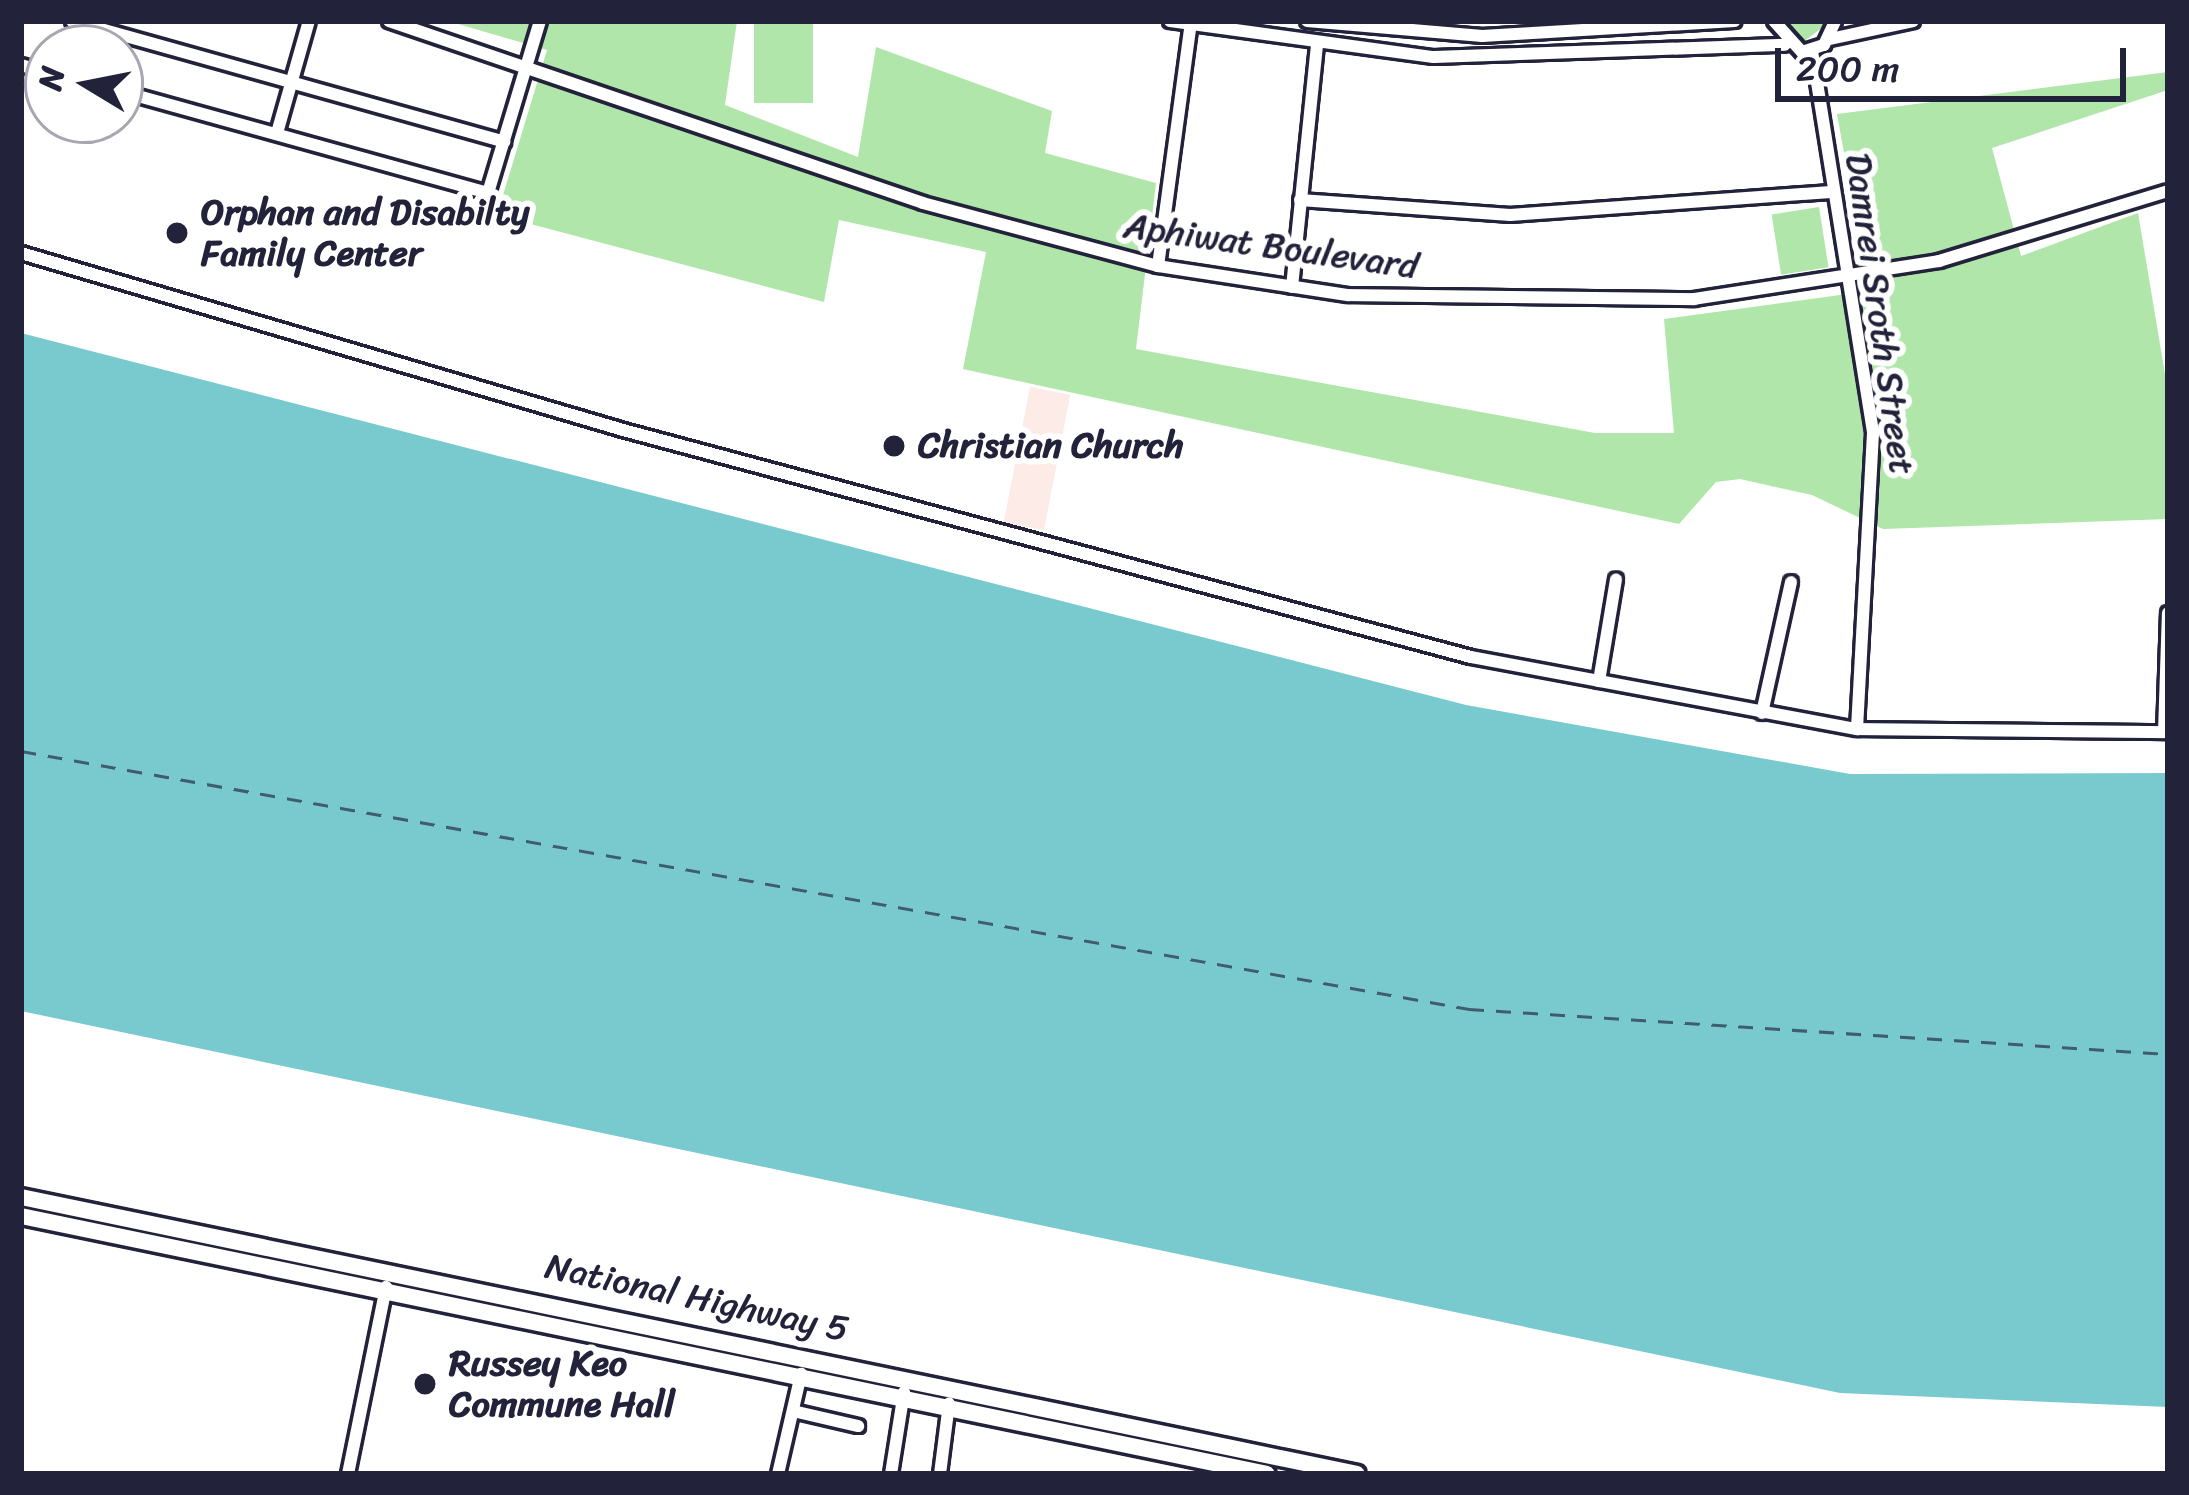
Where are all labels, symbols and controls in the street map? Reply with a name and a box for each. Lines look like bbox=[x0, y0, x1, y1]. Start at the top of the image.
north arrow bbox=[24, 24, 144, 144]
scale bar bbox=[1781, 24, 2132, 98]
text: 200 m bbox=[1796, 37, 1899, 101]
text: N bbox=[21, 62, 82, 95]
street label: Damrei Sroth Street bbox=[1836, 151, 1924, 477]
place label: Orphan and Disabilty Family Center bbox=[201, 190, 530, 275]
street label: Aphiwat Boulevard bbox=[1121, 204, 1421, 288]
marker: Orphan and Disabilty Family Center bbox=[164, 220, 190, 246]
place label: Christian Church bbox=[918, 424, 1183, 468]
marker: Christian Church bbox=[881, 433, 907, 459]
street label: National Highway 5 bbox=[541, 1245, 853, 1351]
place label: Russey Keo Commune Hall bbox=[449, 1341, 675, 1426]
marker: Russey Keo Commune Hall bbox=[412, 1371, 438, 1397]

